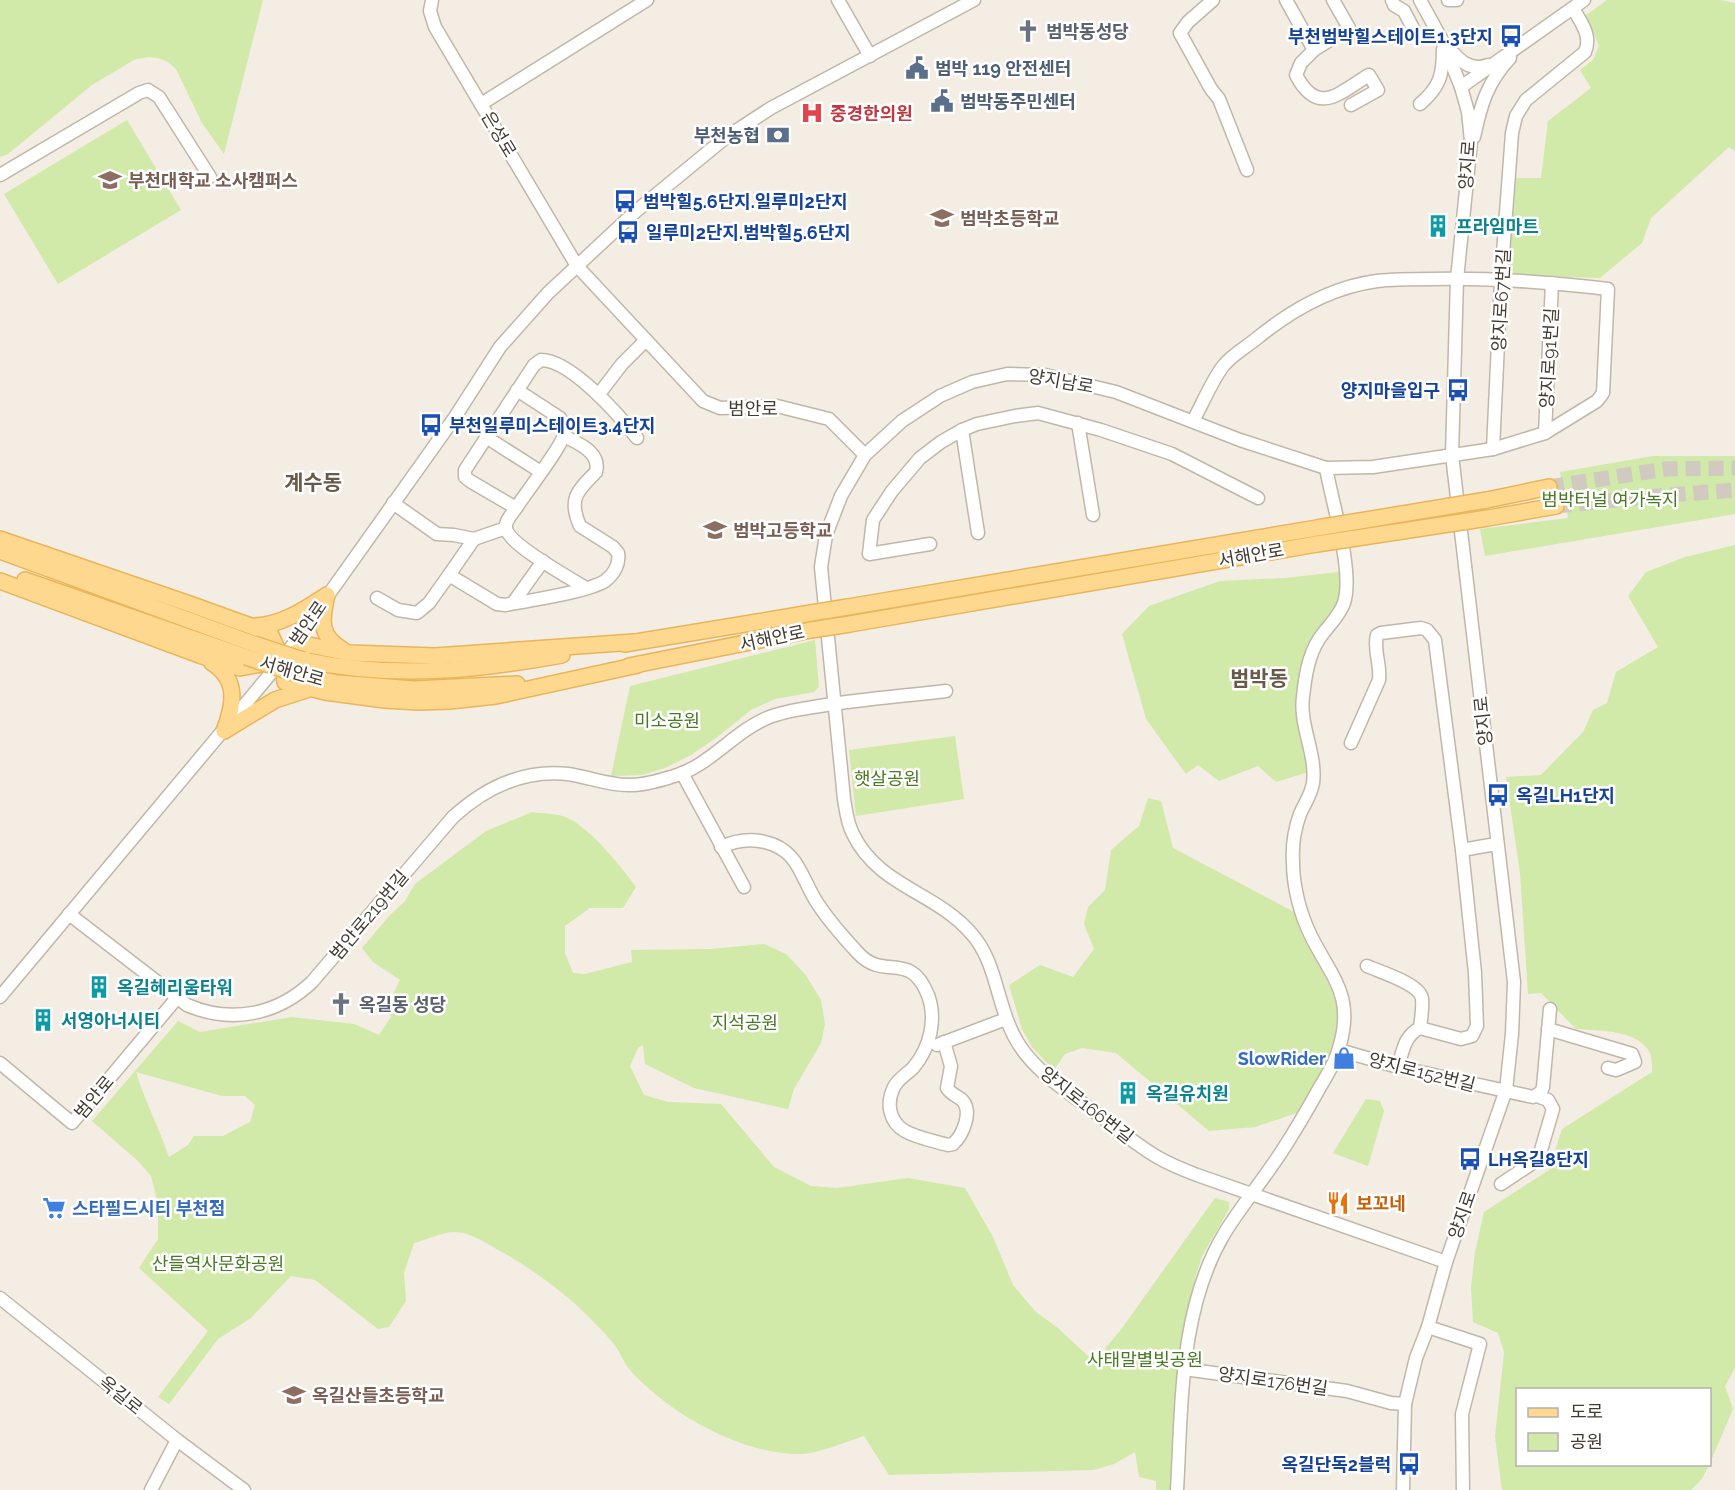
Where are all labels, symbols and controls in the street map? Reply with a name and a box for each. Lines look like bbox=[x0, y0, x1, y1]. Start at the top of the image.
church icon: 범박동성당 bbox=[1015, 18, 1041, 44]
place label: 범박동성당 bbox=[1046, 21, 1129, 42]
bus stop icon: 부천범박힐스테이트1.3단지 bbox=[1498, 23, 1524, 49]
place label: 부천범박힐스테이트1.3단지 bbox=[1288, 26, 1493, 47]
public building icon: 범박 119 안전센터 bbox=[904, 55, 930, 81]
place label: 범박 119 안전센터 bbox=[935, 58, 1071, 79]
public building icon: 범박동주민센터 bbox=[929, 88, 955, 114]
place label: 범박동주민센터 bbox=[960, 91, 1076, 112]
hospital icon: 중경한의원 bbox=[799, 100, 825, 126]
place label: 중경한의원 bbox=[830, 103, 913, 124]
street label: 은성로 bbox=[477, 107, 521, 161]
bank icon: 부천농협 bbox=[765, 122, 791, 148]
place label: 부천농협 bbox=[694, 125, 760, 146]
street label: 양지로 bbox=[1455, 139, 1479, 191]
school or university icon: 부천대학교 소사캠퍼스 bbox=[97, 167, 123, 193]
place label: 부천대학교 소사캠퍼스 bbox=[128, 170, 298, 191]
bus stop icon: 범박힐5.6단지.일루미2단지 bbox=[612, 188, 638, 214]
place label: 범박힐5.6단지.일루미2단지 bbox=[643, 191, 848, 212]
school or university icon: 범박초등학교 bbox=[929, 205, 955, 231]
place label: 범박초등학교 bbox=[960, 208, 1059, 229]
building icon: 프라임마트 bbox=[1425, 213, 1451, 239]
place label: 프라임마트 bbox=[1456, 216, 1539, 237]
bus stop icon: 일루미2단지.범박힐5.6단지 bbox=[615, 219, 641, 245]
place label: 일루미2단지.범박힐5.6단지 bbox=[646, 222, 851, 243]
street label: 양지로67번길 bbox=[1488, 248, 1514, 352]
street label: 양지로91번길 bbox=[1536, 307, 1562, 409]
street label: 양지남로 bbox=[1027, 365, 1095, 397]
bus stop icon: 양지마을입구 bbox=[1445, 377, 1471, 403]
place label: 양지마을입구 bbox=[1341, 380, 1440, 401]
street label: 범안로 bbox=[728, 398, 778, 419]
bus stop icon: 부천일루미스테이트3.4단지 bbox=[418, 412, 444, 438]
place label: 부천일루미스테이트3.4단지 bbox=[449, 415, 656, 436]
district label: 계수동 bbox=[284, 470, 342, 495]
park label: 범박터널 여가녹지 bbox=[1541, 489, 1679, 510]
school or university icon: 범박고등학교 bbox=[702, 517, 728, 543]
place label: 범박고등학교 bbox=[733, 520, 832, 541]
street label: 서해안로 bbox=[1217, 539, 1285, 571]
street label: 범안로 bbox=[285, 597, 331, 649]
street label: 서해안로 bbox=[737, 621, 807, 655]
street label: 서해안로 bbox=[257, 652, 327, 690]
district label: 범박동 bbox=[1230, 666, 1288, 691]
street label: 양지로 bbox=[1470, 695, 1496, 747]
park label: 미소공원 bbox=[634, 710, 700, 731]
park label: 햇살공원 bbox=[854, 768, 920, 789]
bus stop icon: 옥길LH1단지 bbox=[1485, 782, 1511, 808]
place label: 옥길LH1단지 bbox=[1516, 785, 1615, 806]
street label: 범안로219번길 bbox=[325, 866, 413, 964]
building icon: 옥길헤리움타워 bbox=[86, 974, 112, 1000]
place label: 옥길헤리움타워 bbox=[117, 977, 233, 998]
church icon: 옥길동 성당 bbox=[328, 991, 354, 1017]
place label: 옥길동 성당 bbox=[359, 994, 446, 1015]
building icon: 서영아너시티 bbox=[30, 1007, 56, 1033]
place label: 서영아너시티 bbox=[61, 1010, 160, 1031]
park label: 지석공원 bbox=[712, 1012, 778, 1033]
shop icon: SlowRider bbox=[1331, 1045, 1357, 1071]
place label: SlowRider bbox=[1238, 1048, 1326, 1069]
street label: 양지로152번길 bbox=[1366, 1049, 1478, 1095]
street label: 양지로166번길 bbox=[1036, 1062, 1138, 1148]
street label: 범안로 bbox=[70, 1071, 118, 1123]
building icon: 옥길유치원 bbox=[1115, 1080, 1141, 1106]
place label: 옥길유치원 bbox=[1146, 1083, 1229, 1104]
bus stop icon: LH옥길8단지 bbox=[1457, 1146, 1483, 1172]
place label: LH옥길8단지 bbox=[1488, 1149, 1589, 1170]
street label: 양지로 bbox=[1444, 1188, 1480, 1242]
restaurant icon: 보꼬네 bbox=[1325, 1190, 1351, 1216]
place label: 보꼬네 bbox=[1356, 1193, 1406, 1214]
supermarket icon: 스타필드시티 부천점 bbox=[41, 1195, 67, 1221]
place label: 스타필드시티 부천점 bbox=[72, 1198, 225, 1219]
park label: 산들역사문화공원 bbox=[152, 1253, 284, 1274]
park label: 사태말별빛공원 bbox=[1087, 1349, 1203, 1370]
street label: 양지로176번길 bbox=[1217, 1363, 1329, 1399]
street label: 옥길로 bbox=[95, 1371, 147, 1419]
school or university icon: 옥길산들초등학교 bbox=[281, 1382, 307, 1408]
place label: 옥길산들초등학교 bbox=[312, 1385, 444, 1406]
legend bbox=[1516, 1388, 1711, 1466]
text: 도로 bbox=[1570, 1401, 1603, 1422]
text: 공원 bbox=[1570, 1431, 1603, 1452]
bus stop icon: 옥길단독2블럭 bbox=[1396, 1451, 1422, 1477]
place label: 옥길단독2블럭 bbox=[1281, 1454, 1391, 1475]

